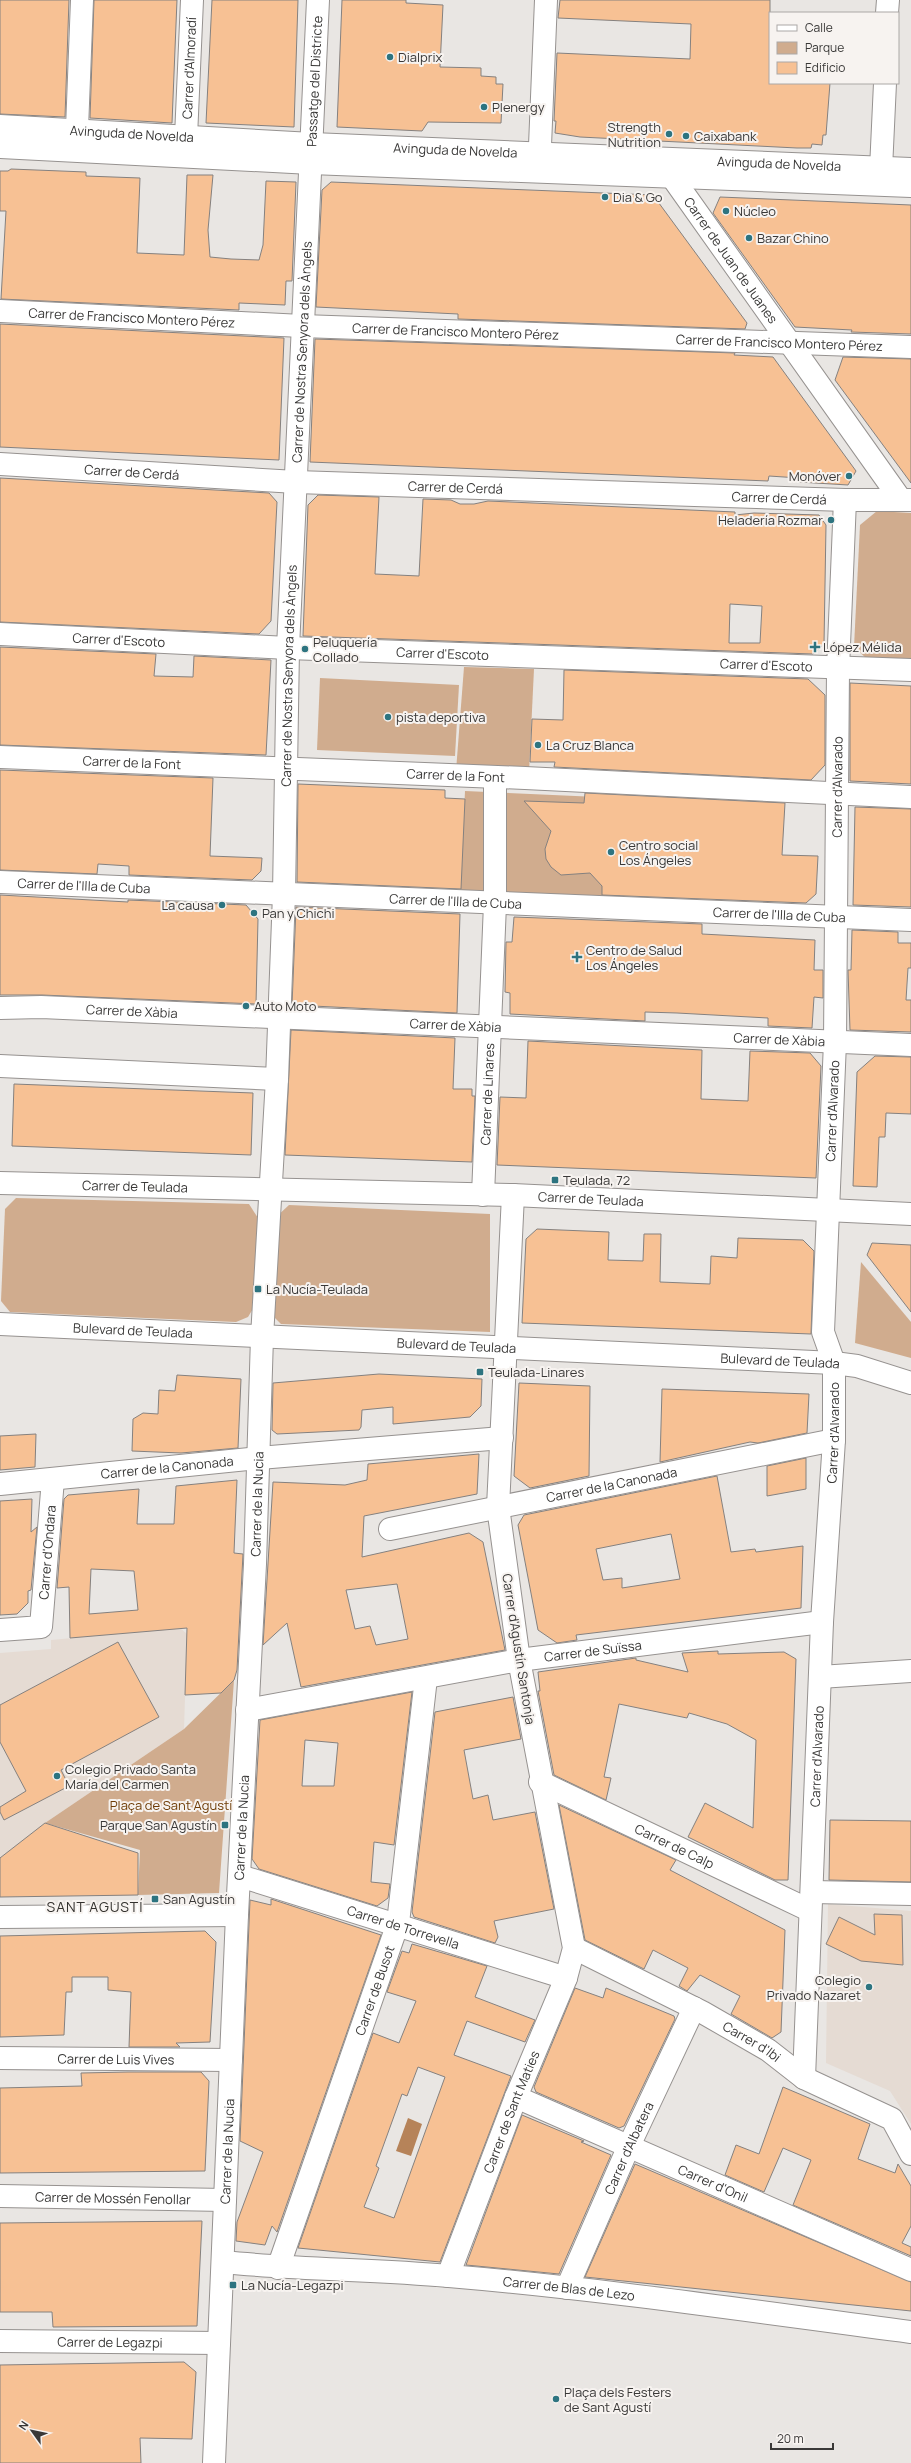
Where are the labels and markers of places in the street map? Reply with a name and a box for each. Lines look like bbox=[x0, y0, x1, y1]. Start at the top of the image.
place label: Dialprix bbox=[398, 48, 442, 66]
marker: Dialprix bbox=[385, 52, 395, 62]
place label: Plenergy bbox=[492, 98, 545, 116]
marker: Plenergy bbox=[479, 102, 489, 112]
place label: Strength Nutrition bbox=[607, 118, 661, 151]
place label: Caixabank bbox=[694, 127, 757, 145]
marker: Strength Nutrition bbox=[664, 129, 674, 139]
marker: Caixabank bbox=[681, 131, 691, 141]
place label: Dia & Go bbox=[613, 188, 663, 206]
marker: Dia & Go bbox=[600, 192, 610, 202]
place label: Núcleo bbox=[734, 202, 776, 220]
marker: Núcleo bbox=[721, 206, 731, 216]
place label: Bazar Chino bbox=[757, 229, 829, 247]
marker: Bazar Chino bbox=[744, 233, 754, 243]
place label: Monóver bbox=[789, 467, 841, 485]
marker: Monóver bbox=[844, 471, 854, 481]
place label: Heladería Rozmar bbox=[718, 511, 823, 529]
marker: Heladería Rozmar bbox=[826, 515, 836, 525]
place label: Peluquería Collado bbox=[313, 633, 377, 666]
place label: López Mélida bbox=[823, 638, 902, 656]
marker: López Mélida bbox=[810, 642, 820, 652]
marker: Peluquería Collado bbox=[300, 644, 310, 654]
place label: pista deportiva bbox=[396, 708, 485, 726]
marker: pista deportiva bbox=[383, 712, 393, 722]
place label: La Cruz Blanca bbox=[546, 736, 634, 754]
marker: La Cruz Blanca bbox=[533, 740, 543, 750]
place label: Centro social Los Ángeles bbox=[619, 836, 698, 869]
marker: Centro social Los Ángeles bbox=[606, 847, 616, 857]
place label: La causa bbox=[161, 896, 214, 914]
marker: La causa bbox=[217, 900, 227, 910]
place label: Pan y Chichi bbox=[262, 904, 335, 922]
marker: Pan y Chichi bbox=[249, 908, 259, 918]
place label: Centro de Salud Los Ángeles bbox=[586, 941, 682, 974]
marker: Centro de Salud Los Ángeles bbox=[571, 951, 583, 963]
place label: Auto Moto bbox=[254, 997, 317, 1015]
marker: Auto Moto bbox=[241, 1001, 251, 1011]
place label: Teulada, 72 bbox=[563, 1171, 630, 1189]
marker: Teulada, 72 bbox=[550, 1175, 560, 1185]
place label: La Nucía-Teulada bbox=[266, 1280, 368, 1298]
marker: La Nucía-Teulada bbox=[253, 1284, 263, 1294]
place label: Teulada-Linares bbox=[488, 1363, 584, 1381]
marker: Teulada-Linares bbox=[475, 1367, 485, 1377]
place label: Colegio Privado Santa María del Carmen bbox=[65, 1760, 196, 1793]
marker: Colegio Privado Santa María del Carmen bbox=[52, 1771, 62, 1781]
place label: Parque San Agustín bbox=[100, 1816, 217, 1834]
marker: Parque San Agustín bbox=[220, 1820, 230, 1830]
place label: San Agustín bbox=[163, 1890, 235, 1908]
marker: San Agustín bbox=[150, 1894, 160, 1904]
place label: Colegio Privado Nazaret bbox=[767, 1971, 861, 2004]
marker: Colegio Privado Nazaret bbox=[864, 1982, 874, 1992]
place label: La Nucía-Legazpi bbox=[241, 2276, 344, 2294]
marker: La Nucía-Legazpi bbox=[228, 2280, 238, 2290]
place label: Plaça dels Festers de Sant Agustí bbox=[564, 2383, 672, 2416]
marker: Plaça dels Festers de Sant Agustí bbox=[551, 2394, 561, 2404]

